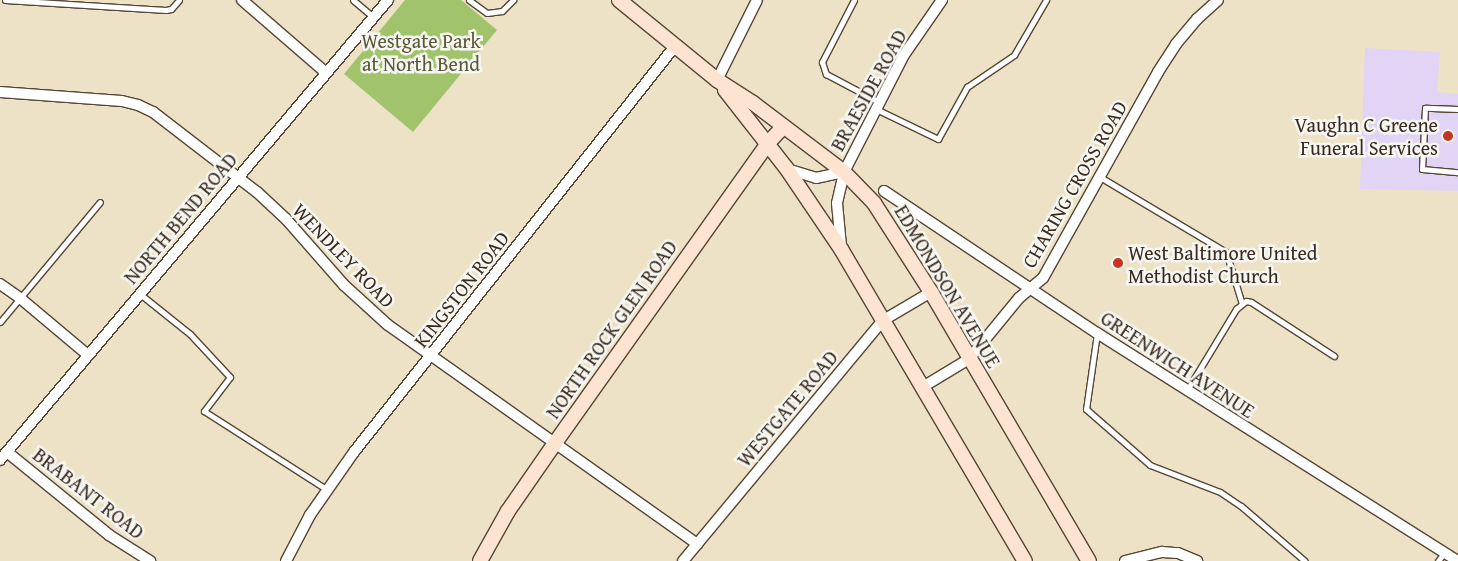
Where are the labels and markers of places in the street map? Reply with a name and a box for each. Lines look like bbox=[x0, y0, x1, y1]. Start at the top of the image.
place label: Vaughn C Greene Funeral Services bbox=[1295, 112, 1438, 159]
marker: Vaughn C Greene Funeral Services bbox=[1442, 130, 1454, 142]
place label: West Baltimore United Methodist Church bbox=[1128, 240, 1318, 287]
marker: West Baltimore United Methodist Church bbox=[1112, 257, 1124, 269]

